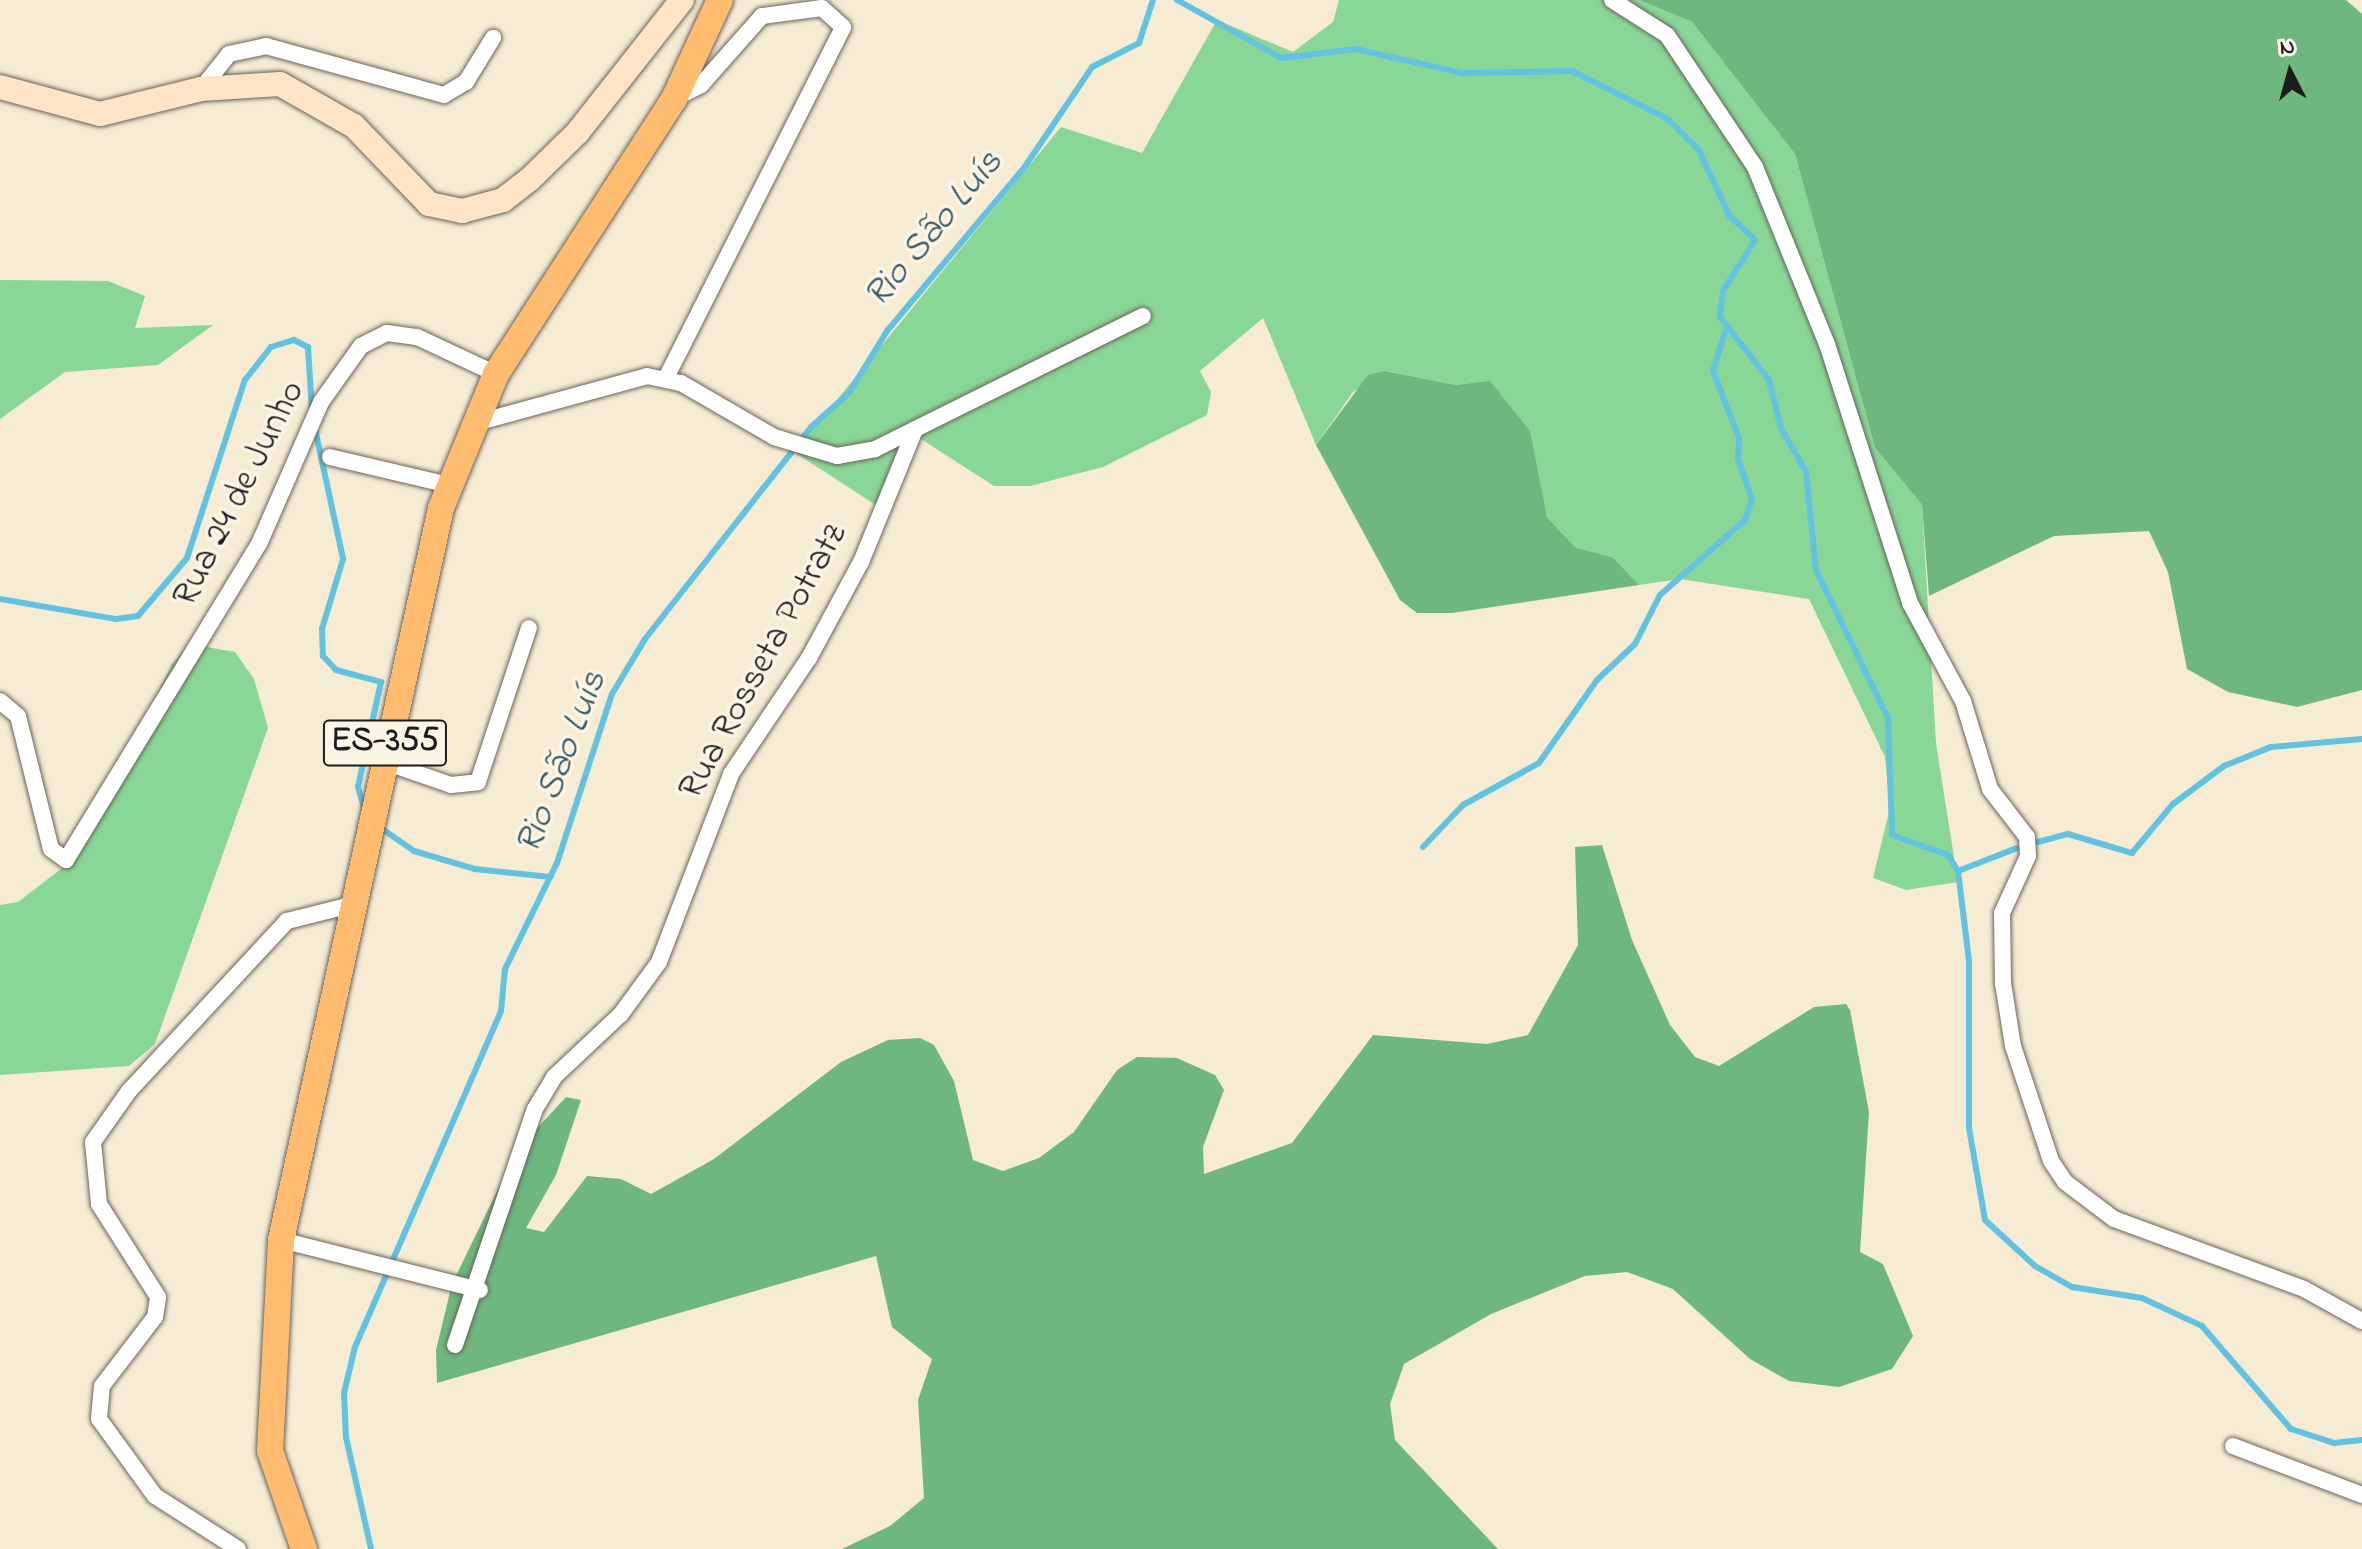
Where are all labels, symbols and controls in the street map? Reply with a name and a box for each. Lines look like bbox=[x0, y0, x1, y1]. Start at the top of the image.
text: N bbox=[2278, 31, 2297, 65]
north arrow bbox=[2250, 32, 2330, 112]
water label: Rio São Luís bbox=[856, 142, 1014, 318]
street label: Rua 24 de Junho bbox=[165, 374, 315, 614]
street label: Rua Rosseta Potratz bbox=[670, 517, 858, 807]
water label: Rio São Luís bbox=[507, 665, 619, 861]
road number: ES-355 bbox=[321, 713, 449, 773]

